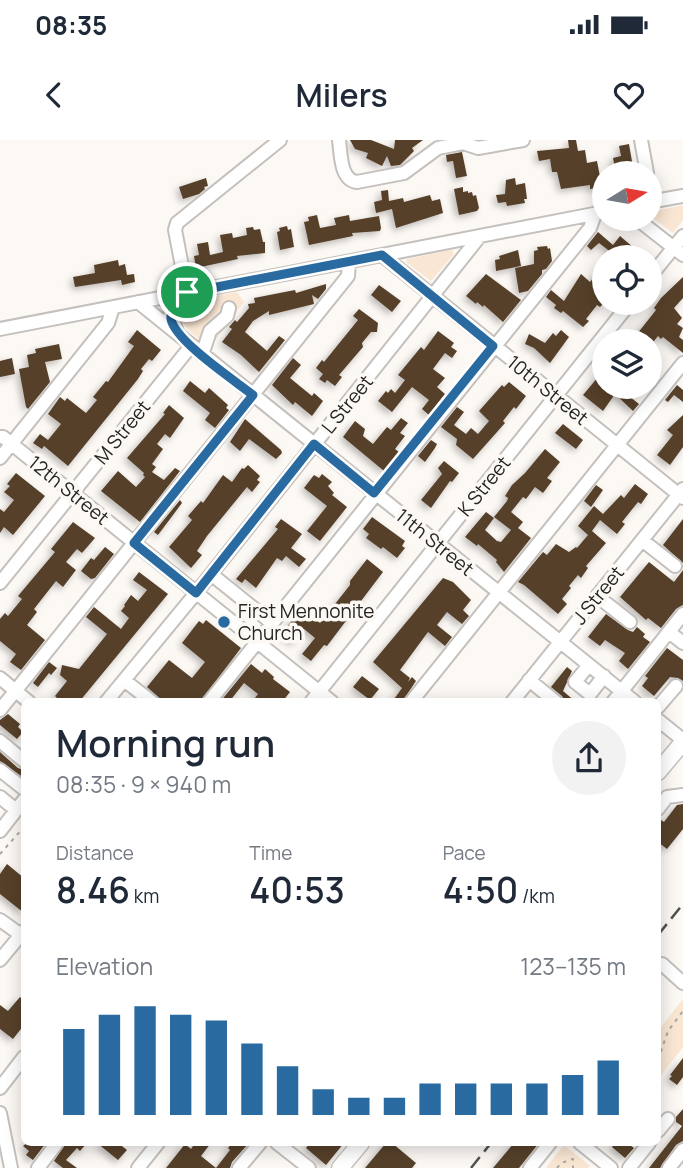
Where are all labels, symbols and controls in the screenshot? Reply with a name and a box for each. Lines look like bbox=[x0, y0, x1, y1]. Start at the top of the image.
text: 08:35 bbox=[35, 7, 107, 43]
text: Milers bbox=[295, 73, 388, 117]
icon: back bbox=[35, 76, 73, 114]
icon: heart bbox=[610, 76, 648, 114]
north arrow bbox=[592, 161, 662, 231]
map controls bbox=[592, 161, 662, 399]
button: locate bbox=[592, 245, 662, 315]
pin bbox=[157, 262, 217, 322]
icon: arrive bbox=[168, 273, 206, 311]
button: layers bbox=[592, 329, 662, 399]
street label: 10th Street bbox=[502, 349, 594, 431]
street label: L Street bbox=[315, 369, 379, 439]
street label: M Street bbox=[88, 394, 156, 470]
street label: 12th Street bbox=[23, 449, 115, 531]
street label: K Street bbox=[452, 450, 516, 522]
street label: 11th Street bbox=[391, 503, 479, 581]
street label: J Street bbox=[566, 560, 630, 630]
place label: First Mennonite Church bbox=[238, 598, 374, 646]
marker: First Mennonite Church bbox=[216, 614, 232, 630]
text: Morning run bbox=[56, 716, 275, 768]
button: share bbox=[552, 721, 626, 795]
text: 08:35 · 9 × 940 m bbox=[56, 768, 231, 800]
text: Distance bbox=[56, 840, 134, 866]
text: Time bbox=[249, 840, 292, 866]
text: Pace bbox=[443, 840, 486, 866]
text: 8.46 bbox=[56, 866, 130, 914]
text: 40:53 bbox=[249, 866, 345, 914]
text: 4:50 bbox=[443, 866, 518, 914]
text: km bbox=[130, 883, 159, 909]
text: /km bbox=[518, 883, 555, 909]
text: Elevation bbox=[56, 950, 153, 982]
text: 123–135 m bbox=[520, 950, 626, 982]

